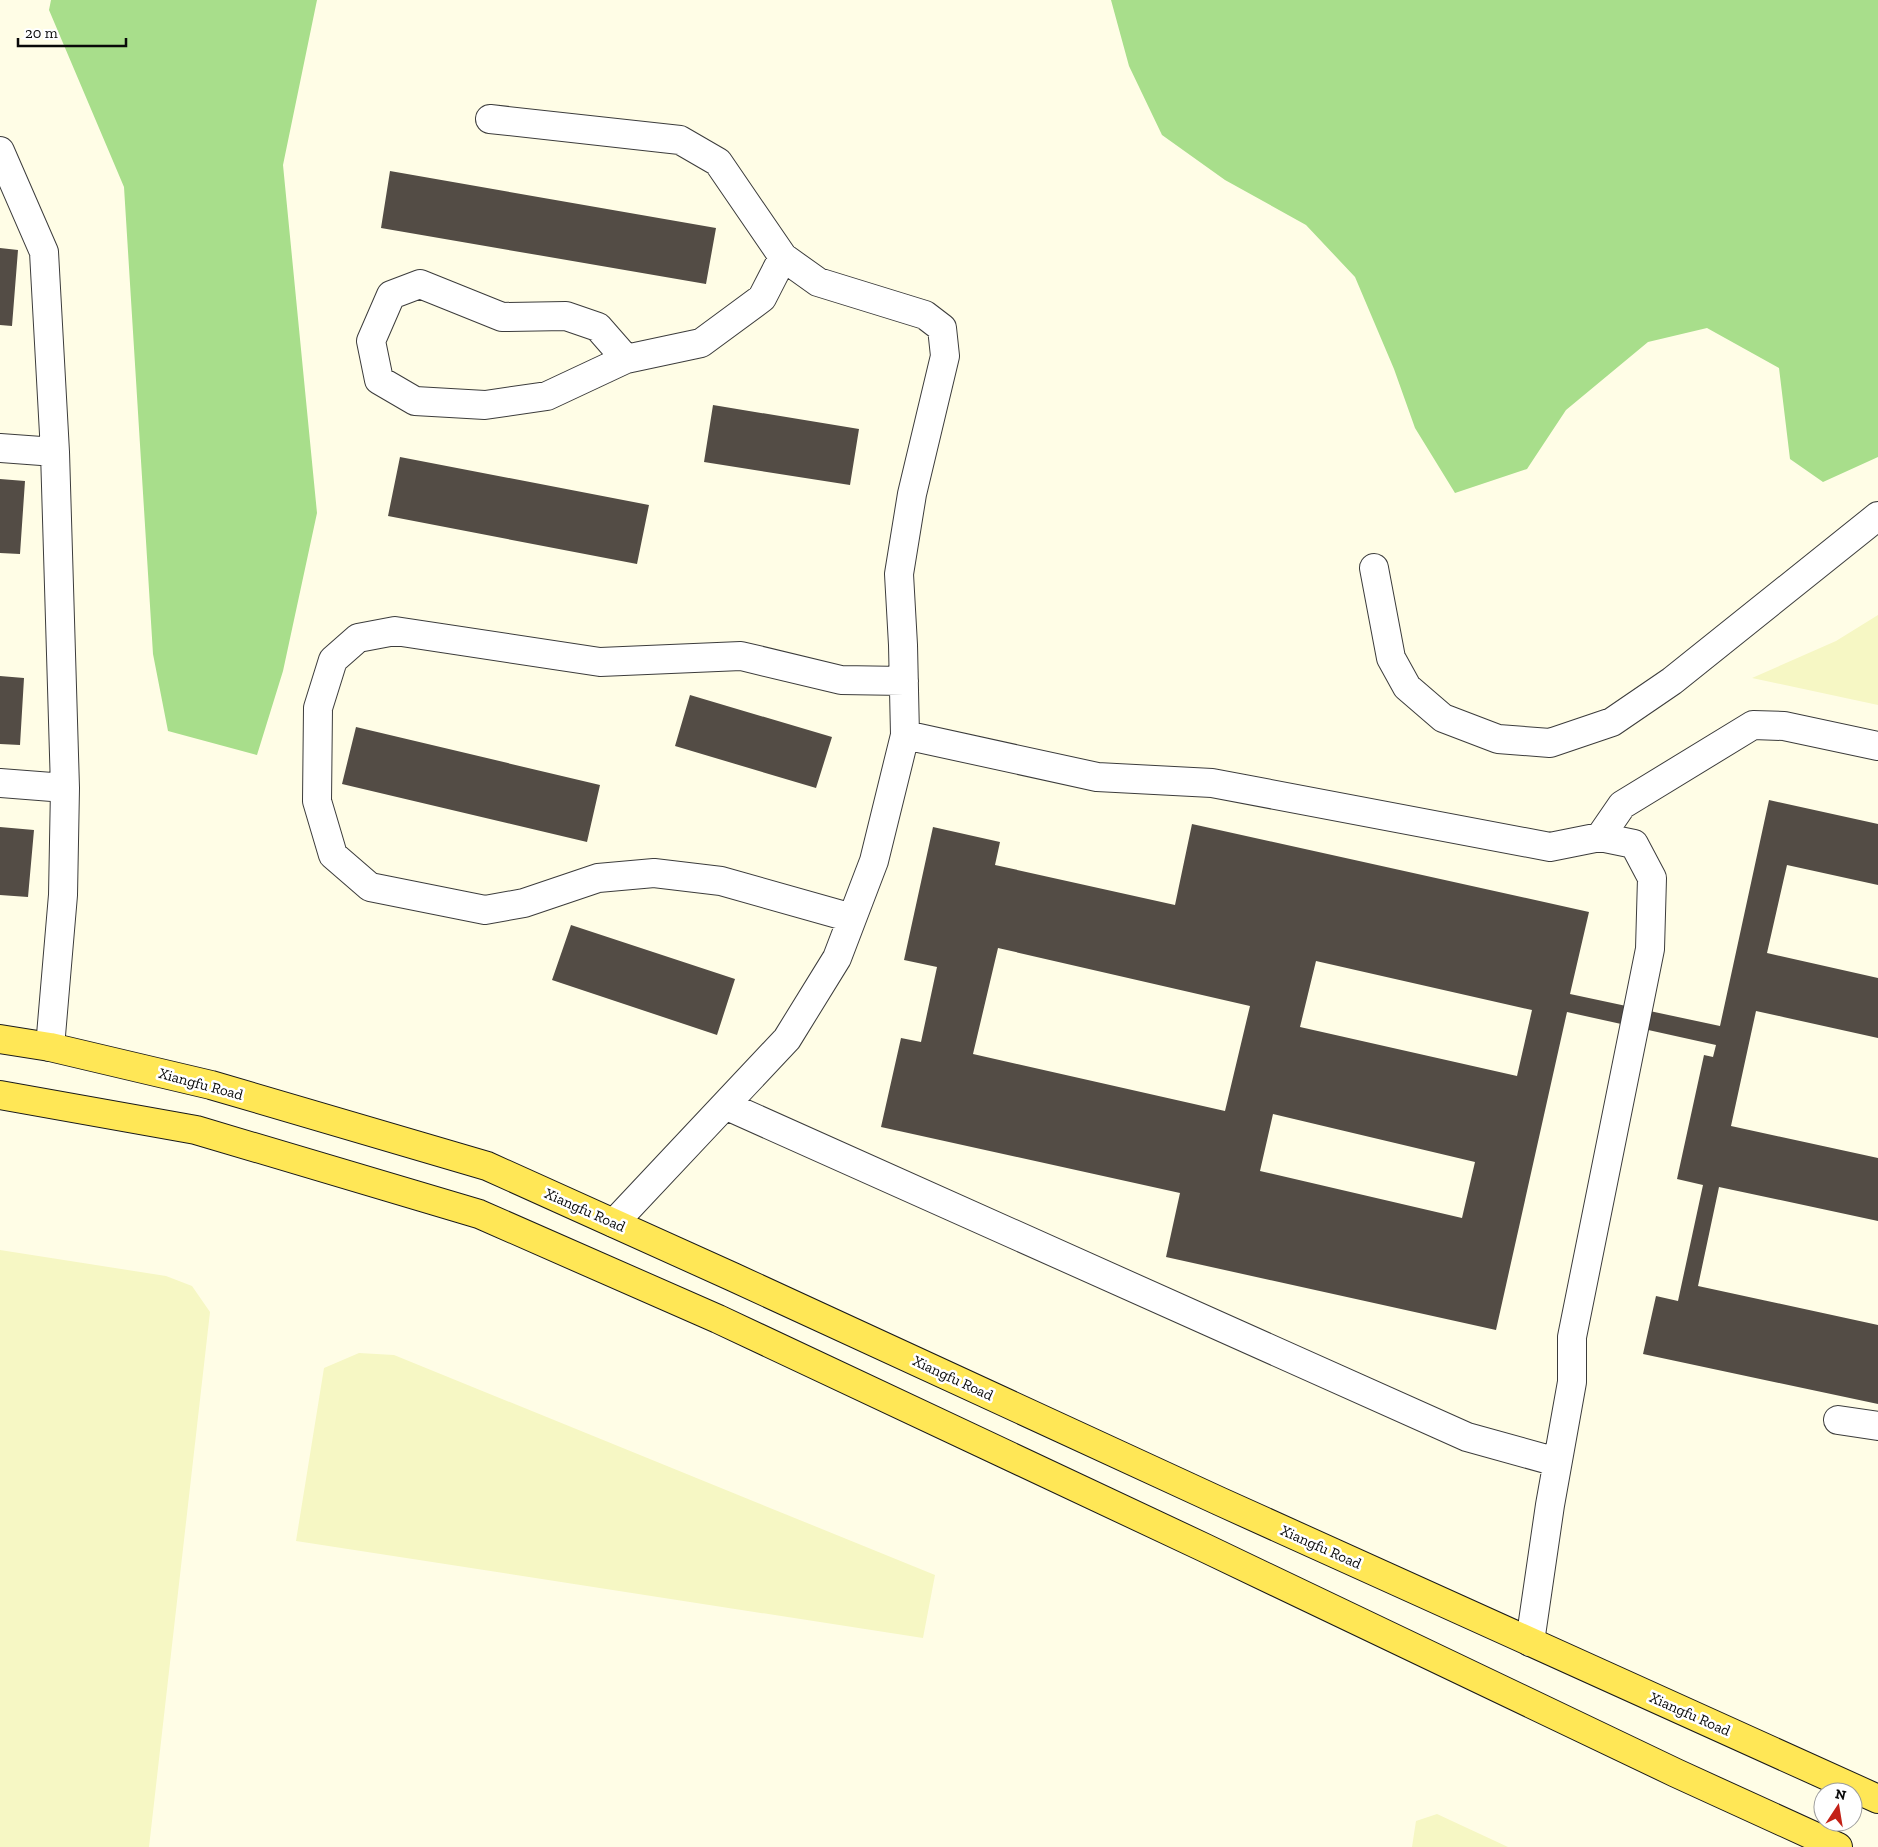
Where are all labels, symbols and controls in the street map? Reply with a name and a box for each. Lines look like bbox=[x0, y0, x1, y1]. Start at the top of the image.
scale bar bbox=[18, 15, 125, 47]
text: 20 m bbox=[25, 24, 58, 42]
street label: Xiangfu Road bbox=[157, 1064, 246, 1104]
street label: Xiangfu Road bbox=[542, 1184, 629, 1236]
street label: Xiangfu Road bbox=[910, 1352, 997, 1405]
street label: Xiangfu Road bbox=[1278, 1521, 1365, 1573]
street label: Xiangfu Road bbox=[1647, 1688, 1734, 1740]
north arrow bbox=[1813, 1782, 1863, 1832]
text: N bbox=[1834, 1785, 1848, 1804]

